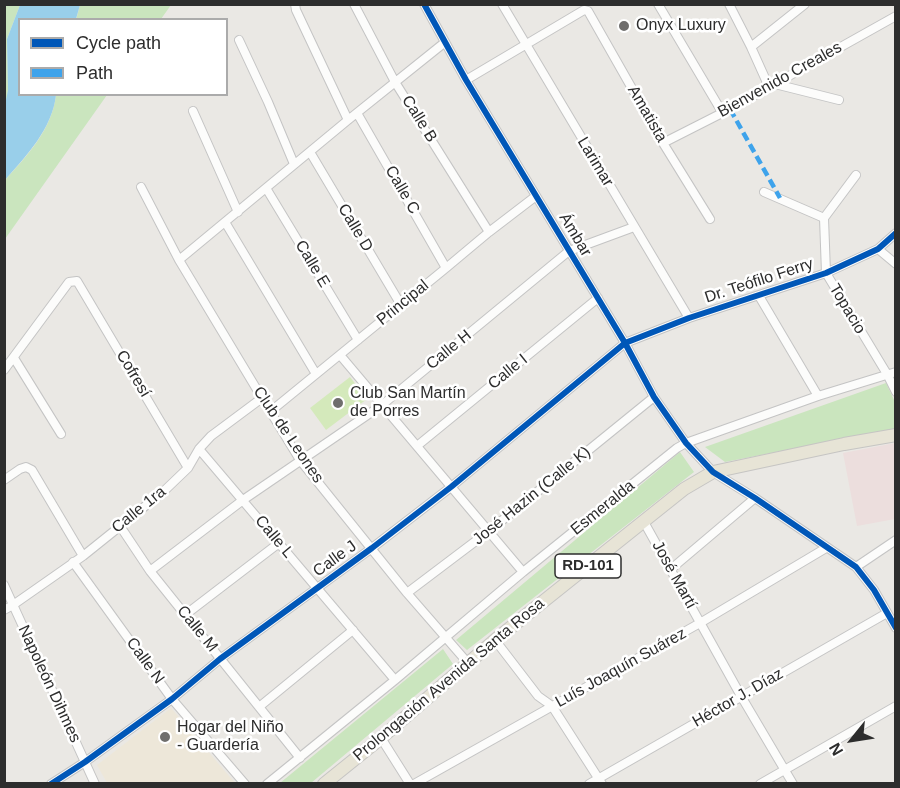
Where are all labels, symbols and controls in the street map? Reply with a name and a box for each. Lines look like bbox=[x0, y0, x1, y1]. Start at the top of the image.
place label: Onyx Luxury bbox=[636, 16, 726, 36]
legend bbox=[18, 18, 228, 96]
marker: Onyx Luxury bbox=[617, 19, 631, 33]
text: Cycle path bbox=[76, 33, 161, 53]
street label: Bienvenido Creales bbox=[715, 38, 845, 122]
text: Path bbox=[76, 63, 113, 83]
street label: Amatista bbox=[623, 82, 671, 146]
street label: Calle B bbox=[397, 92, 441, 146]
street label: Larimar bbox=[573, 134, 617, 190]
street label: Calle C bbox=[381, 162, 423, 218]
street label: Calle D bbox=[333, 201, 377, 255]
street label: Ámbar bbox=[555, 210, 595, 260]
street label: Calle E bbox=[290, 237, 334, 291]
street label: Dr. Teófilo Ferry bbox=[702, 254, 816, 308]
street label: Principal bbox=[373, 276, 433, 330]
street label: Topacio bbox=[825, 280, 869, 338]
street label: Calle H bbox=[423, 326, 475, 374]
street label: Cofresí bbox=[111, 347, 155, 401]
street label: Calle I bbox=[484, 350, 532, 394]
street label: Club de Leones bbox=[249, 383, 327, 487]
place label: Club San Martín de Porres bbox=[350, 384, 466, 422]
marker: Club San Martín de Porres bbox=[331, 396, 345, 410]
street label: José Hazin (Calle K) bbox=[469, 443, 595, 549]
street label: Esmeralda bbox=[567, 476, 639, 540]
street label: Calle 1ra bbox=[108, 482, 170, 538]
street label: Calle L bbox=[251, 512, 297, 562]
street label: Calle J bbox=[310, 537, 360, 581]
street label: José Martí bbox=[647, 538, 701, 612]
road number: RD-101 bbox=[555, 554, 621, 578]
street label: Prolongación Avenida Santa Rosa bbox=[350, 594, 548, 766]
street label: Calle M bbox=[172, 602, 222, 656]
street label: Napoleón Dihmes bbox=[13, 622, 85, 746]
street label: Luís Joaquín Suárez bbox=[552, 624, 690, 712]
street label: Calle N bbox=[122, 634, 168, 688]
street label: Héctor J. Díaz bbox=[689, 664, 787, 732]
north arrow bbox=[822, 710, 882, 770]
place label: Hogar del Niño - Guardería bbox=[177, 718, 284, 756]
marker: Hogar del Niño - Guardería bbox=[158, 730, 172, 744]
text: N bbox=[826, 740, 846, 759]

